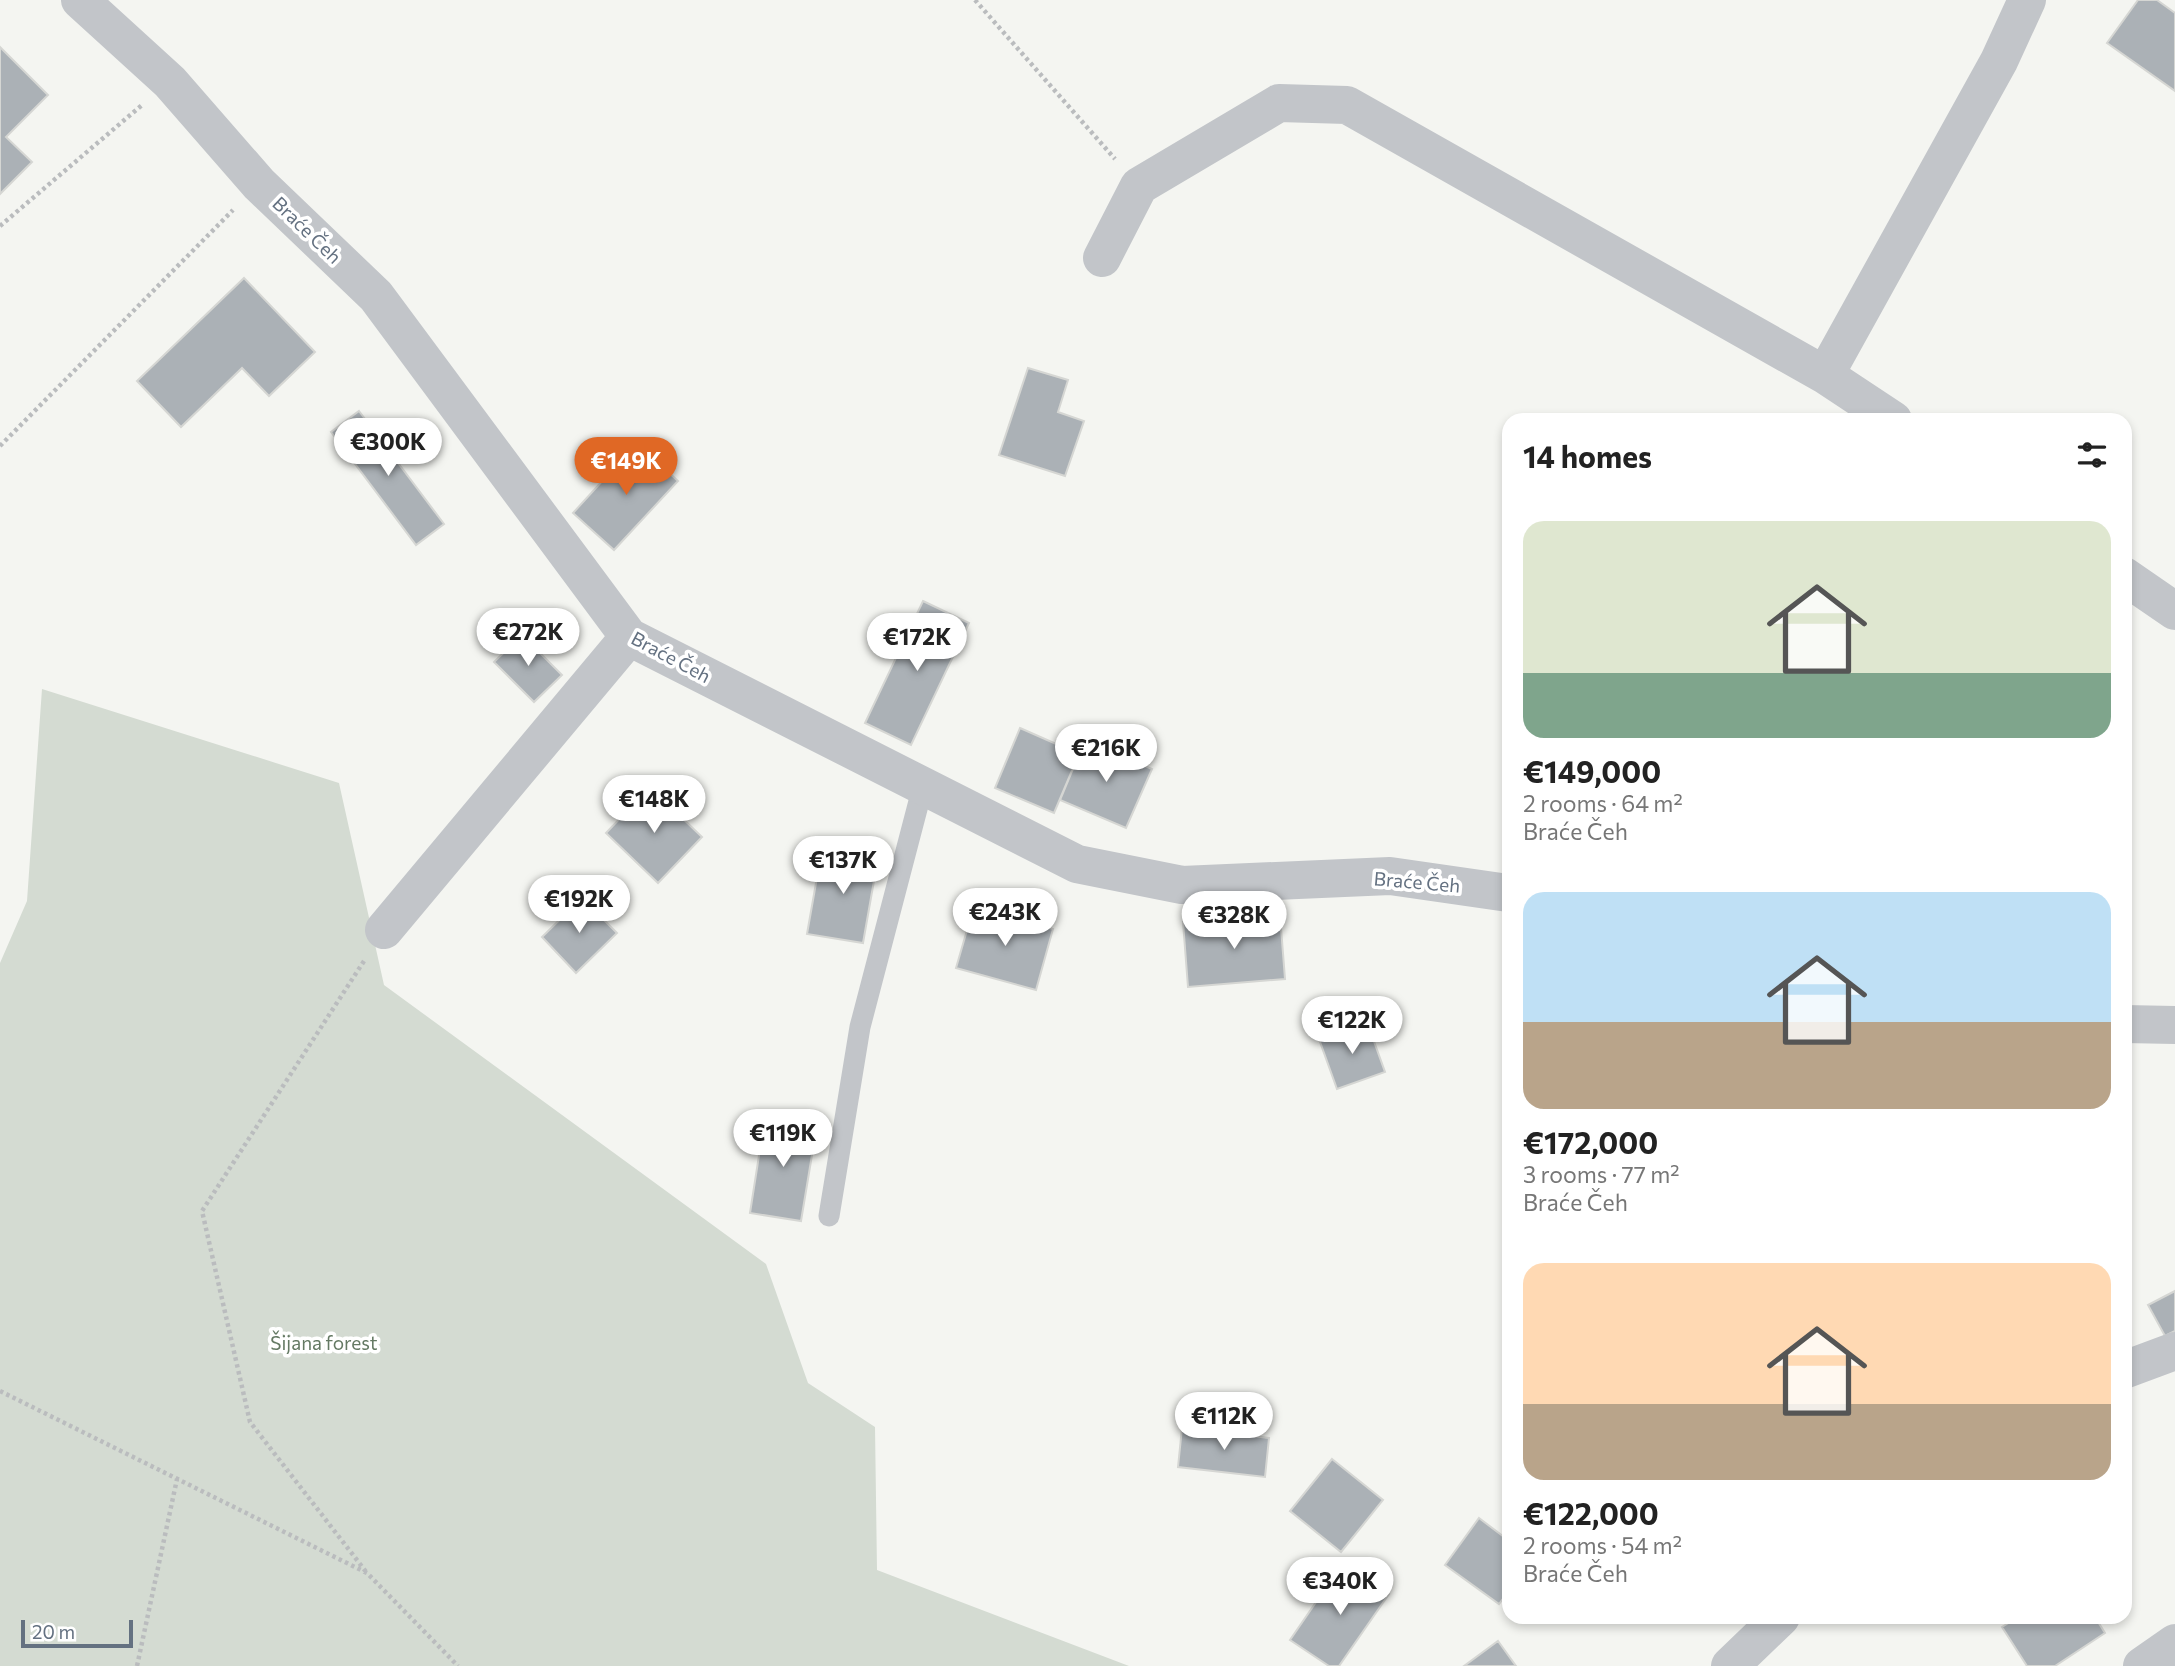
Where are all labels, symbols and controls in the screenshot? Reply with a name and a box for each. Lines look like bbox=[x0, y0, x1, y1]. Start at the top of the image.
street label: Braće Čeh bbox=[268, 191, 347, 268]
pin: €300K bbox=[339, 419, 437, 478]
text: €300K bbox=[350, 427, 426, 455]
icon: filters bbox=[2073, 436, 2111, 474]
text: 14 homes bbox=[1523, 437, 1652, 474]
pin: €149K bbox=[577, 438, 675, 497]
text: €149K bbox=[591, 446, 661, 474]
icon: home bbox=[1754, 566, 1880, 692]
pin: €272K bbox=[479, 608, 577, 668]
pin: €172K bbox=[868, 614, 966, 673]
text: €272K bbox=[493, 617, 563, 645]
text: €172K bbox=[883, 622, 951, 650]
street label: Braće Čeh bbox=[628, 625, 715, 687]
pin: €216K bbox=[1057, 724, 1155, 784]
text: €216K bbox=[1071, 733, 1141, 761]
text: €149,000 bbox=[1523, 752, 1661, 789]
pin: €148K bbox=[605, 776, 703, 835]
text: €148K bbox=[618, 784, 690, 812]
text: 2 rooms · 64 m² bbox=[1523, 789, 1683, 817]
text: Braće Čeh bbox=[1523, 817, 1628, 845]
pin: €137K bbox=[794, 836, 892, 896]
text: €137K bbox=[809, 845, 877, 873]
street label: Braće Čeh bbox=[1373, 865, 1461, 897]
pin: €192K bbox=[530, 876, 628, 935]
text: €192K bbox=[544, 884, 614, 912]
pin: €243K bbox=[956, 888, 1054, 948]
pin: €328K bbox=[1185, 892, 1283, 951]
text: €243K bbox=[969, 897, 1041, 925]
text: €328K bbox=[1198, 900, 1270, 928]
icon: home bbox=[1754, 937, 1880, 1063]
pin: €122K bbox=[1303, 996, 1401, 1056]
text: €122K bbox=[1318, 1005, 1386, 1033]
pin: €119K bbox=[734, 1110, 832, 1169]
text: €119K bbox=[749, 1118, 817, 1146]
text: €172,000 bbox=[1523, 1123, 1658, 1160]
text: 3 rooms · 77 m² bbox=[1523, 1160, 1680, 1188]
text: Braće Čeh bbox=[1523, 1188, 1628, 1216]
icon: home bbox=[1754, 1308, 1880, 1434]
park label: Šijana forest bbox=[270, 1330, 378, 1354]
pin: €112K bbox=[1175, 1392, 1273, 1452]
text: €112K bbox=[1191, 1401, 1257, 1429]
text: €122,000 bbox=[1523, 1494, 1659, 1531]
text: 2 rooms · 54 m² bbox=[1523, 1531, 1682, 1559]
pin: €340K bbox=[1291, 1558, 1389, 1617]
text: Braće Čeh bbox=[1523, 1559, 1628, 1587]
text: €340K bbox=[1302, 1566, 1378, 1594]
scale bar bbox=[21, 1617, 133, 1649]
text: 20 m bbox=[32, 1620, 75, 1643]

